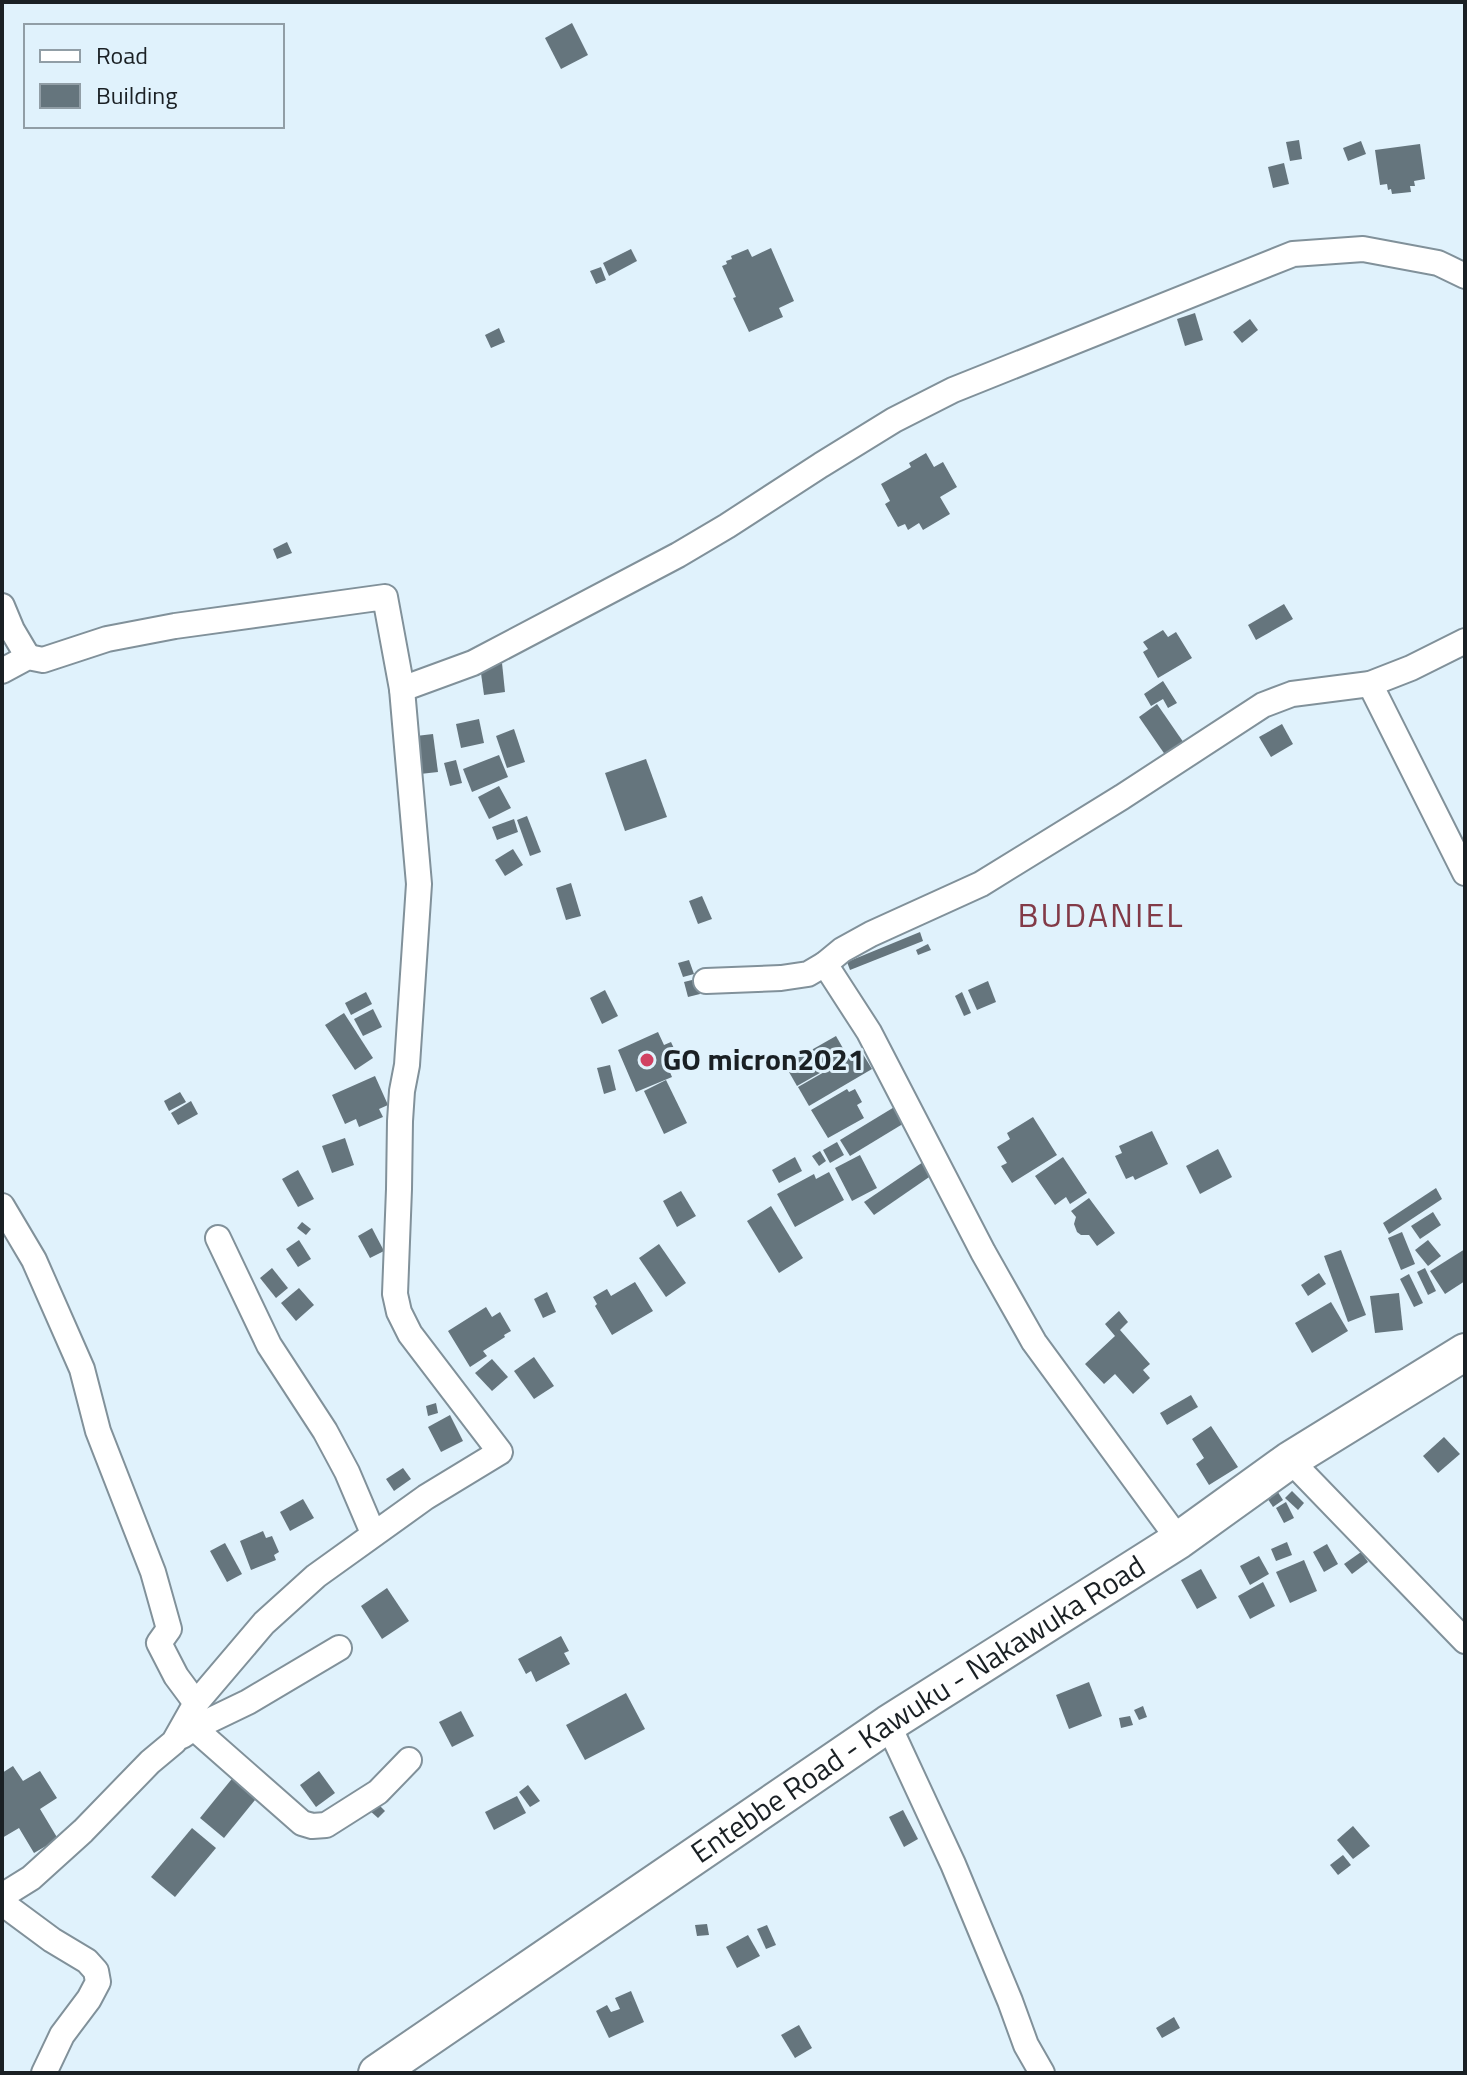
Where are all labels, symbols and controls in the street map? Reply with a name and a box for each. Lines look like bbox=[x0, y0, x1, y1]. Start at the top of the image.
legend bbox=[24, 24, 284, 128]
text: Road bbox=[96, 37, 148, 73]
text: Building bbox=[96, 77, 178, 113]
district label: BUDANIEL bbox=[1018, 888, 1185, 940]
place label: GO micron2021 bbox=[663, 1036, 865, 1082]
marker: GO micron2021 bbox=[638, 1051, 656, 1069]
street label: Entebbe Road - Kawuku - Nakawuka Road bbox=[681, 1543, 1154, 1874]

